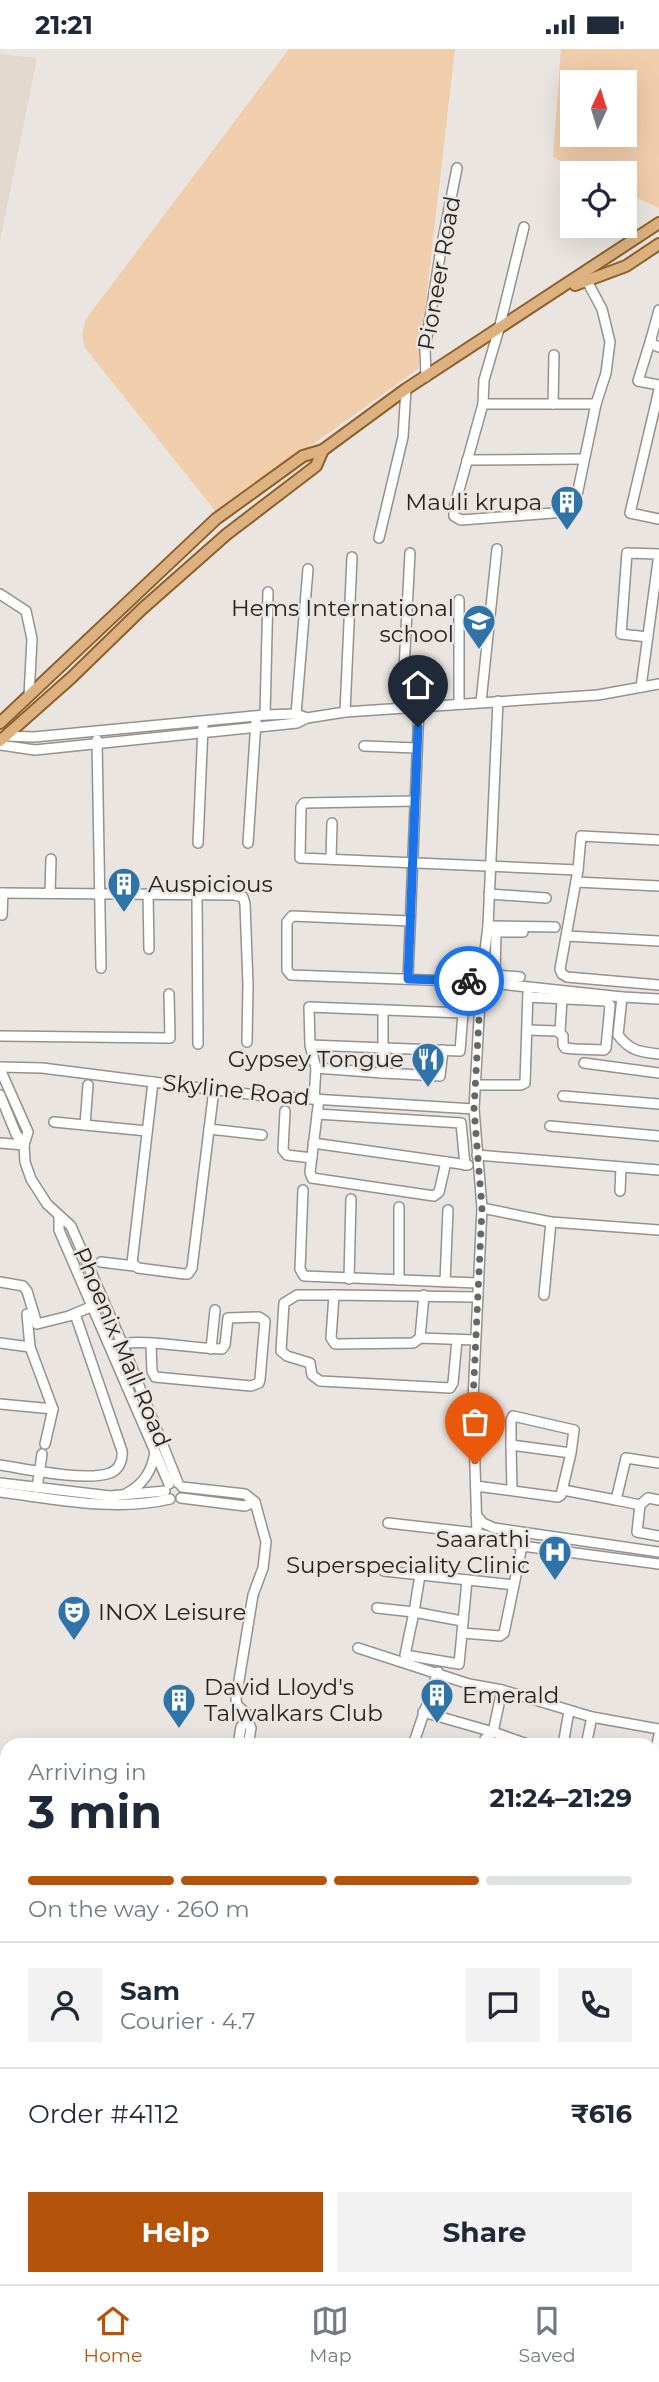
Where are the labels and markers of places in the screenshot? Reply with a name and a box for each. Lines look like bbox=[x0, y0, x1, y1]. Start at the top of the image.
building icon: Mauli krupa bbox=[548, 483, 586, 532]
place label: Mauli krupa bbox=[405, 488, 542, 516]
place label: Hems International school bbox=[231, 594, 454, 648]
school or university icon: Hems International school bbox=[460, 602, 498, 651]
pin bbox=[388, 655, 448, 727]
building icon: Auspicious bbox=[105, 865, 143, 914]
place label: Auspicious bbox=[148, 870, 273, 898]
restaurant icon: Gypsey Tongue bbox=[409, 1040, 447, 1089]
place label: Gypsey Tongue bbox=[228, 1045, 404, 1073]
pin bbox=[445, 1392, 505, 1464]
place label: Saarathi Superspeciality Clinic bbox=[286, 1525, 530, 1579]
hospital icon: Saarathi Superspeciality Clinic bbox=[536, 1533, 574, 1582]
theatre icon: INOX Leisure bbox=[55, 1593, 93, 1642]
place label: INOX Leisure bbox=[98, 1598, 246, 1626]
place label: David Lloyd's Talwalkars Club bbox=[204, 1673, 383, 1727]
building icon: Emerald bbox=[418, 1676, 456, 1725]
building icon: David Lloyd's Talwalkars Club bbox=[160, 1681, 198, 1730]
place label: Emerald bbox=[462, 1681, 559, 1709]

